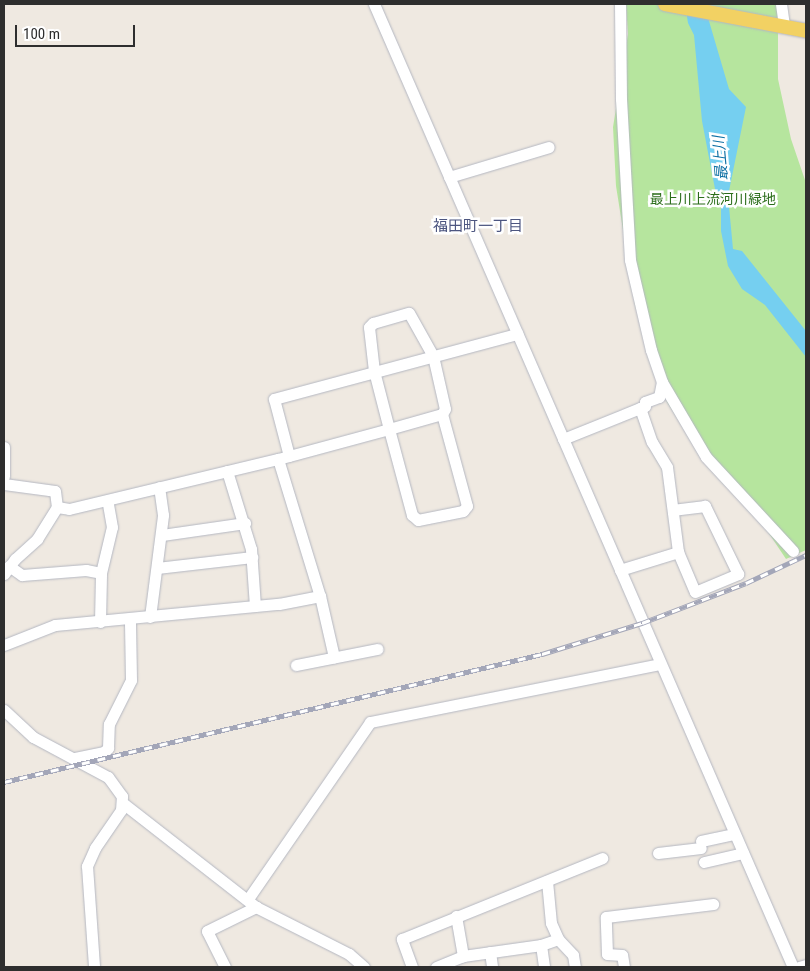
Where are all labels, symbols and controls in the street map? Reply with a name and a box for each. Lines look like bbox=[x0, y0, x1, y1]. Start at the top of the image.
scale bar bbox=[18, 15, 138, 47]
text: 100 m bbox=[23, 25, 60, 43]
water label: 最上川 bbox=[710, 135, 732, 181]
park label: 最上川上流河川緑地 bbox=[650, 191, 776, 207]
district label: 福田町一丁目 bbox=[433, 218, 523, 236]

